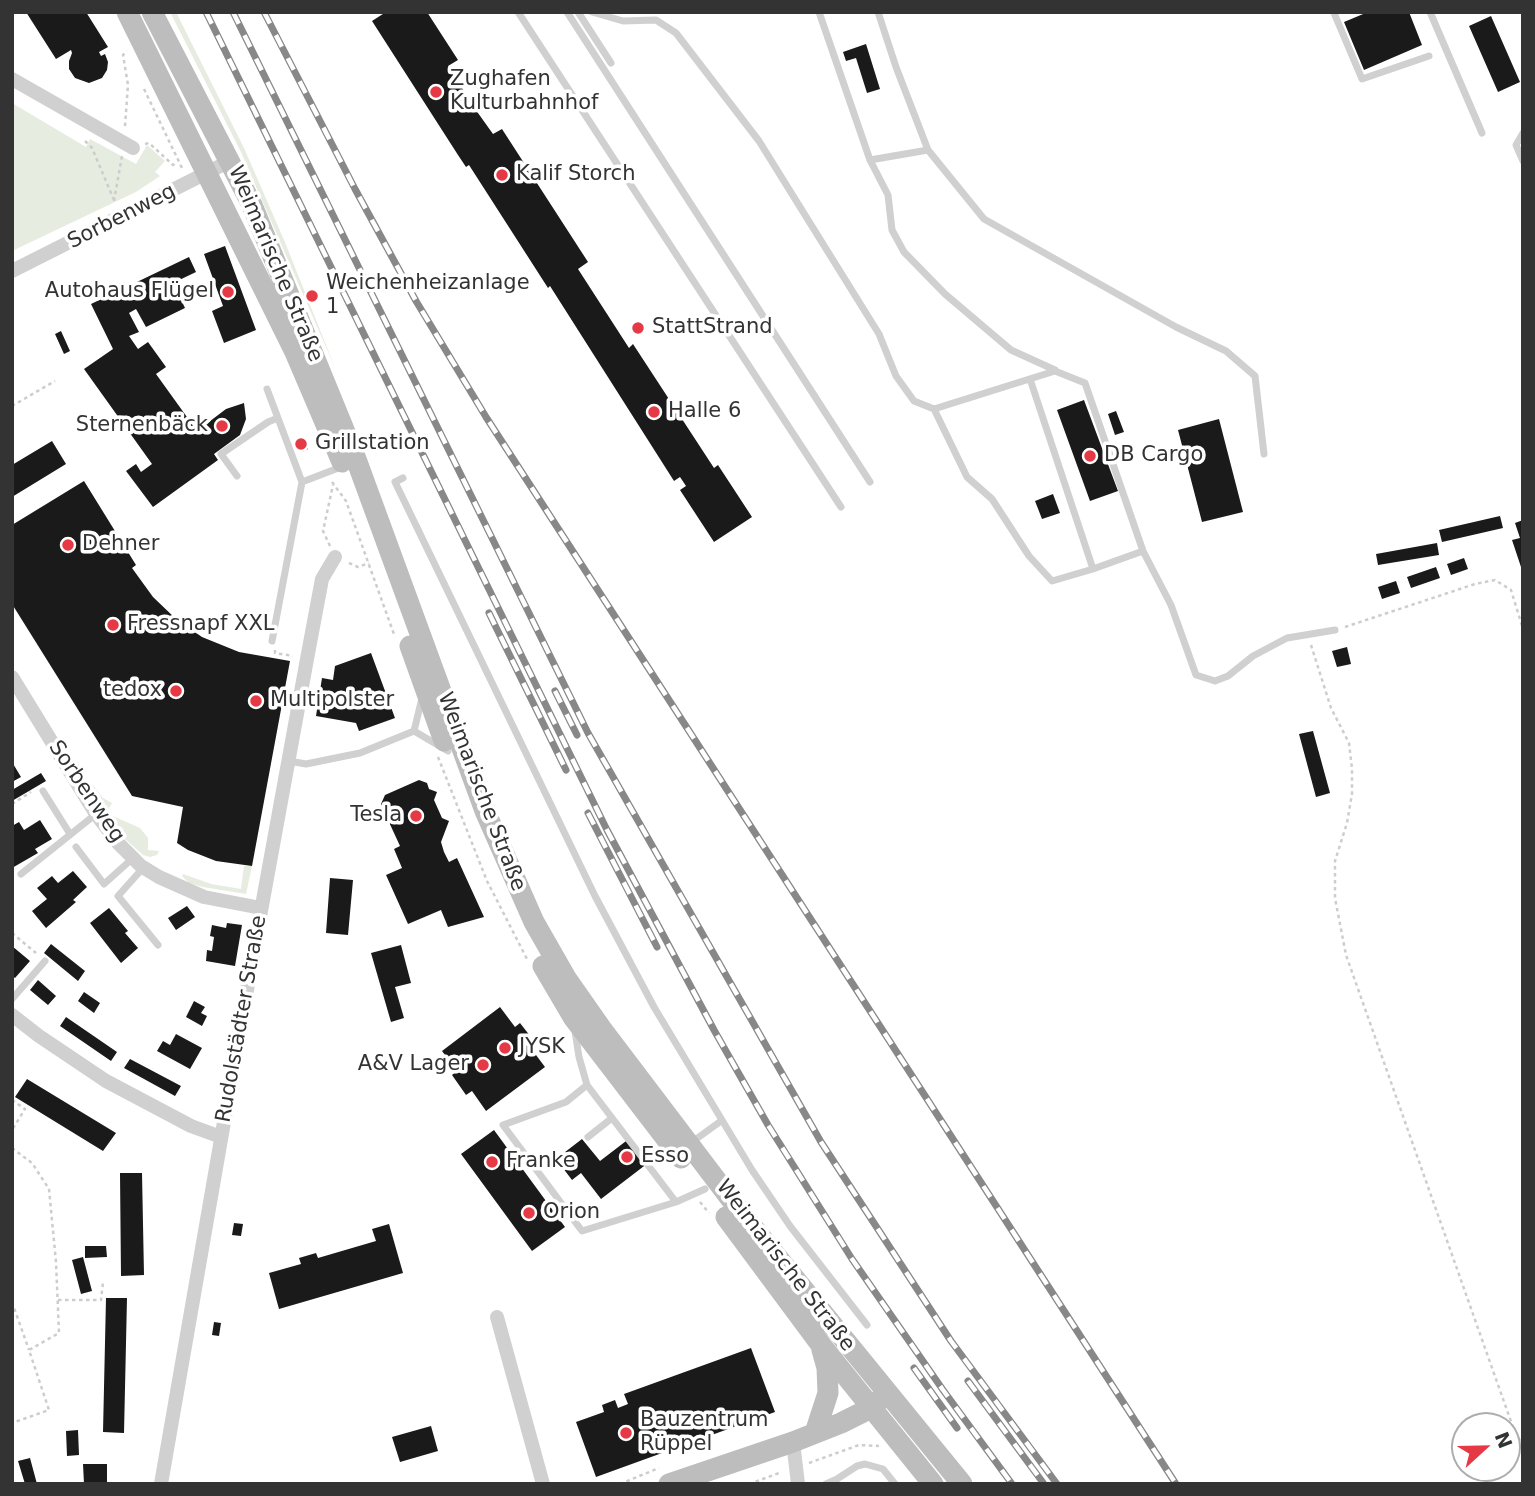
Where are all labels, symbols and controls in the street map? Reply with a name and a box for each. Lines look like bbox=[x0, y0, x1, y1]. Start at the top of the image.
place label: Zughafen Kulturbahnhof bbox=[450, 67, 598, 117]
marker: Zughafen Kulturbahnhof bbox=[428, 84, 444, 100]
street label: Weimarische Straße bbox=[222, 162, 328, 366]
place label: Kalif Storch bbox=[516, 162, 635, 188]
marker: Kalif Storch bbox=[494, 167, 510, 183]
street label: Sorbenweg bbox=[64, 179, 180, 255]
place label: Weichenheizanlage 1 bbox=[326, 271, 530, 321]
place label: Autohaus Flügel bbox=[45, 279, 214, 305]
marker: Autohaus Flügel bbox=[220, 284, 236, 300]
marker: Weichenheizanlage 1 bbox=[304, 288, 320, 304]
place label: StattStrand bbox=[652, 315, 773, 341]
marker: StattStrand bbox=[630, 320, 646, 336]
place label: Halle 6 bbox=[668, 399, 741, 425]
marker: Halle 6 bbox=[646, 404, 662, 420]
place label: Sternenbäck bbox=[76, 413, 208, 439]
marker: Sternenbäck bbox=[214, 418, 230, 434]
place label: Grillstation bbox=[315, 431, 430, 457]
marker: Grillstation bbox=[293, 436, 309, 452]
place label: DB Cargo bbox=[1104, 443, 1203, 469]
marker: DB Cargo bbox=[1082, 448, 1098, 464]
place label: Dehner bbox=[82, 532, 159, 558]
marker: Dehner bbox=[60, 537, 76, 553]
place label: Fressnapf XXL bbox=[127, 612, 275, 638]
marker: Fressnapf XXL bbox=[105, 617, 121, 633]
place label: tedox bbox=[103, 678, 162, 704]
marker: tedox bbox=[168, 683, 184, 699]
place label: Multipolster bbox=[270, 688, 394, 714]
street label: Weimarische Straße bbox=[431, 689, 531, 895]
marker: Multipolster bbox=[248, 693, 264, 709]
street label: Sorbenweg bbox=[43, 736, 129, 848]
place label: Tesla bbox=[350, 803, 402, 829]
marker: Tesla bbox=[408, 808, 424, 824]
street label: Rudolstädter Straße bbox=[211, 913, 273, 1125]
place label: JYSK bbox=[519, 1035, 565, 1061]
marker: JYSK bbox=[497, 1040, 513, 1056]
place label: A&V Lager bbox=[358, 1052, 469, 1078]
marker: A&V Lager bbox=[475, 1057, 491, 1073]
place label: Esso bbox=[641, 1144, 689, 1170]
place label: Franke bbox=[506, 1149, 576, 1175]
marker: Esso bbox=[619, 1149, 635, 1165]
marker: Franke bbox=[484, 1154, 500, 1170]
street label: Weimarische Straße bbox=[710, 1175, 860, 1357]
place label: Orion bbox=[543, 1200, 600, 1226]
marker: Orion bbox=[521, 1205, 537, 1221]
place label: Bauzentrum Rüppel bbox=[640, 1408, 768, 1458]
north arrow bbox=[1451, 1412, 1521, 1482]
marker: Bauzentrum Rüppel bbox=[618, 1425, 634, 1441]
text: N bbox=[1490, 1428, 1517, 1451]

